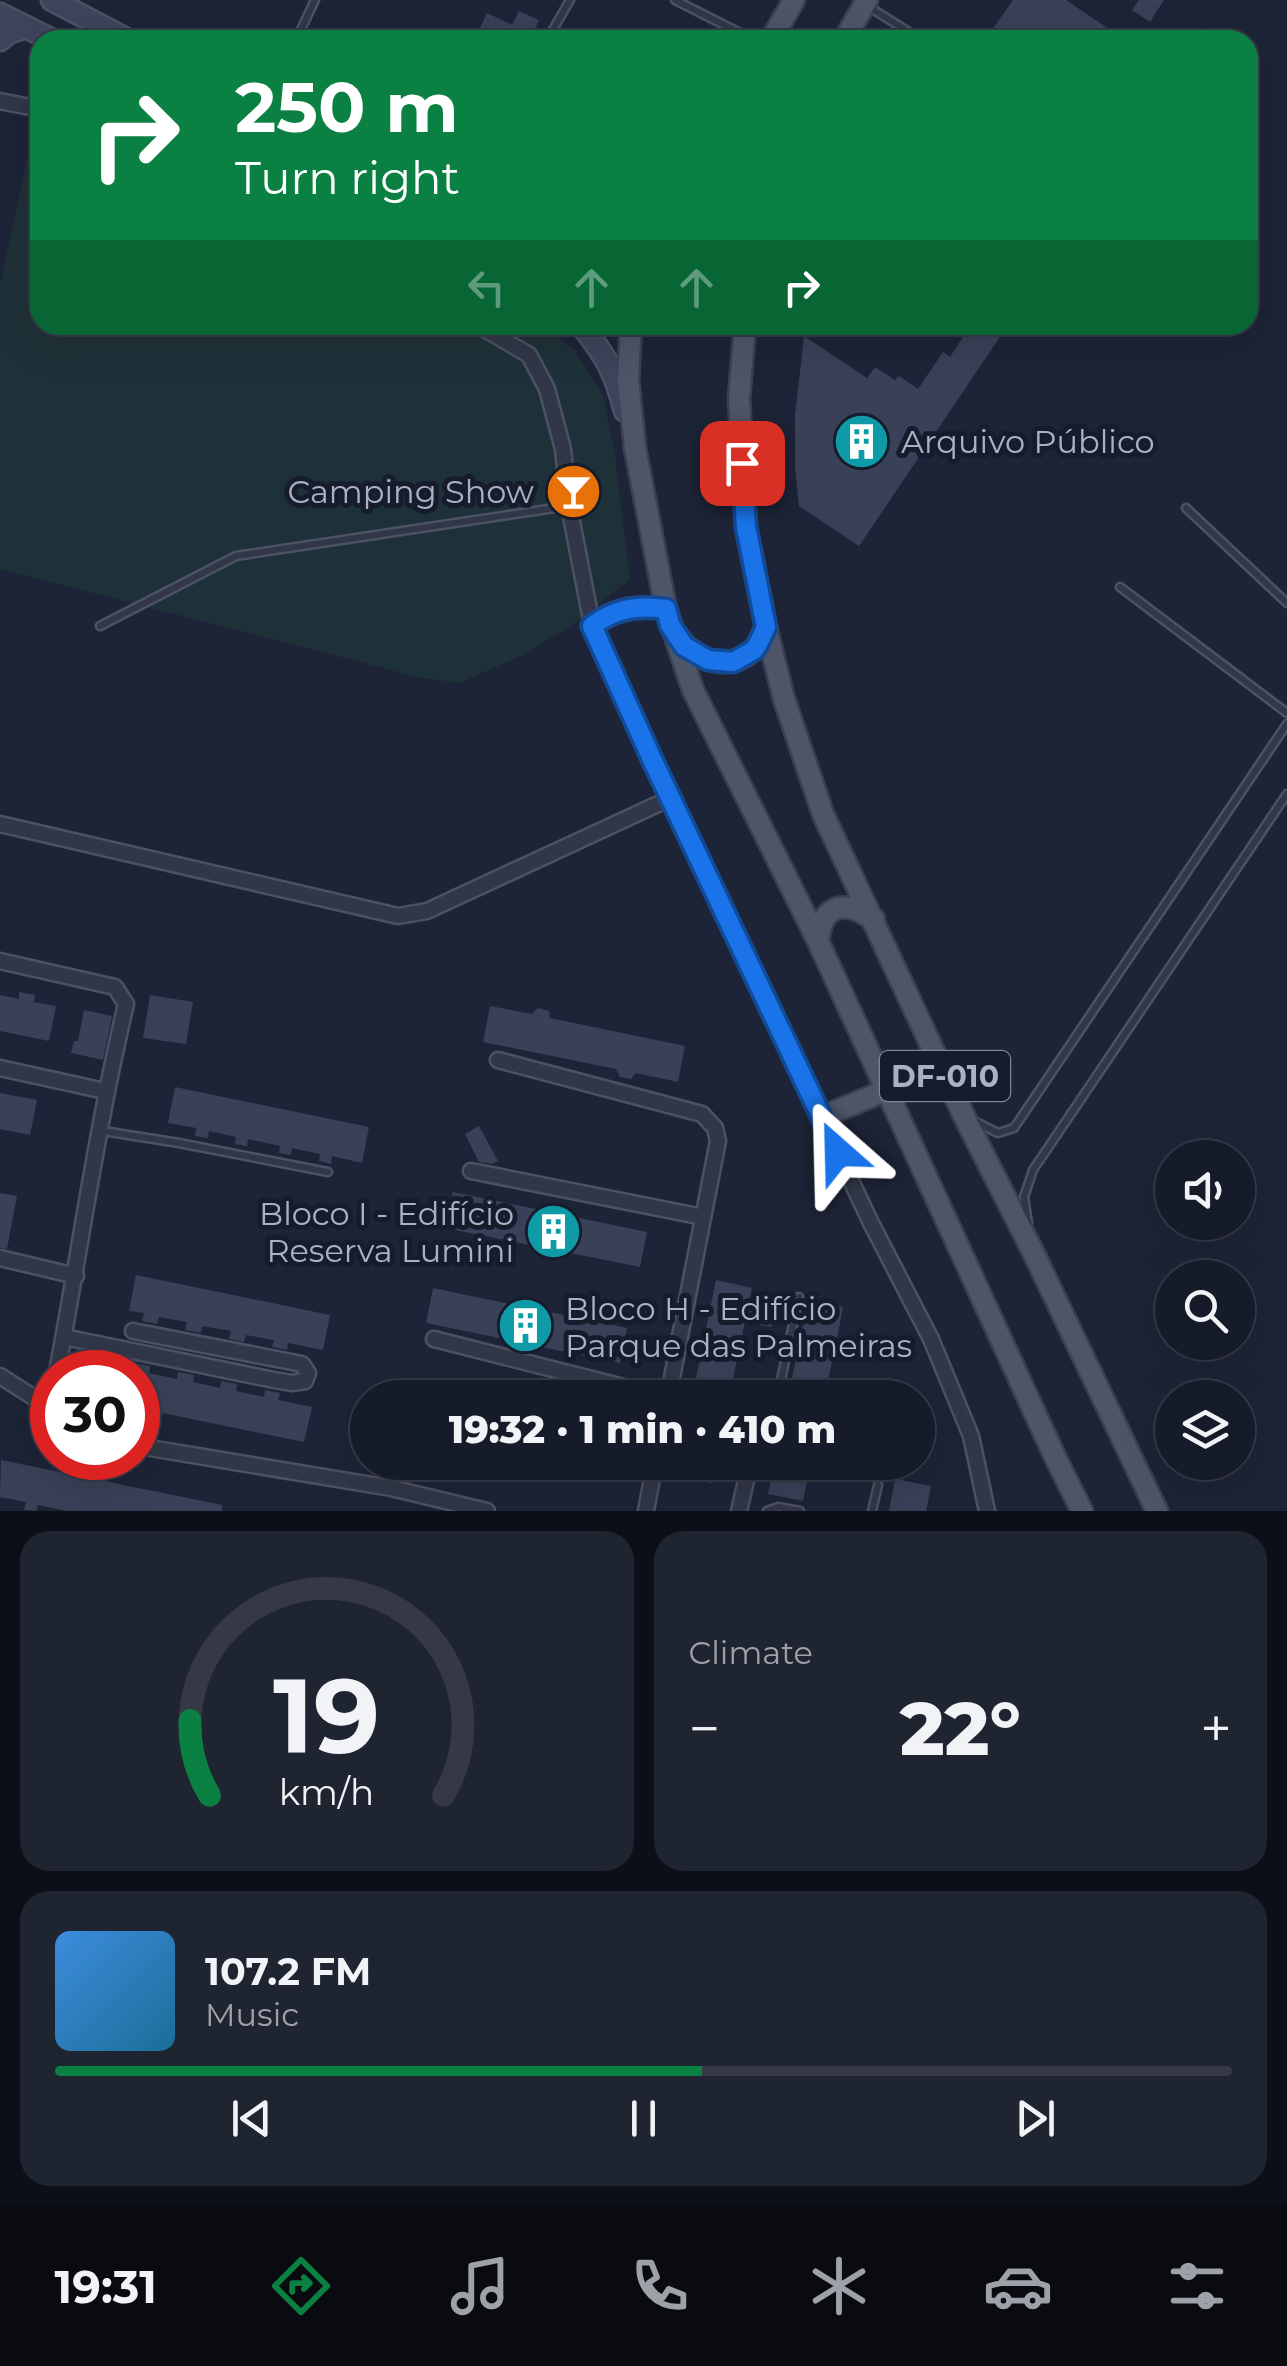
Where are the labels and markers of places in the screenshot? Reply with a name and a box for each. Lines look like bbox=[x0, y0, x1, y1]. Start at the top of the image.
building icon: Arquivo Público bbox=[832, 411, 892, 471]
pin bbox=[700, 421, 785, 506]
place label: Arquivo Público bbox=[901, 422, 1155, 461]
bar icon: Camping Show bbox=[543, 461, 603, 521]
place label: Camping Show bbox=[287, 472, 534, 511]
place label: Bloco I - Edifício Reserva Lumini bbox=[259, 1194, 514, 1270]
building icon: Bloco I - Edifício Reserva Lumini bbox=[523, 1201, 583, 1261]
place label: Bloco H - Edifício Parque das Palmeiras bbox=[565, 1289, 912, 1365]
building icon: Bloco H - Edifício Parque das Palmeiras bbox=[496, 1296, 556, 1356]

